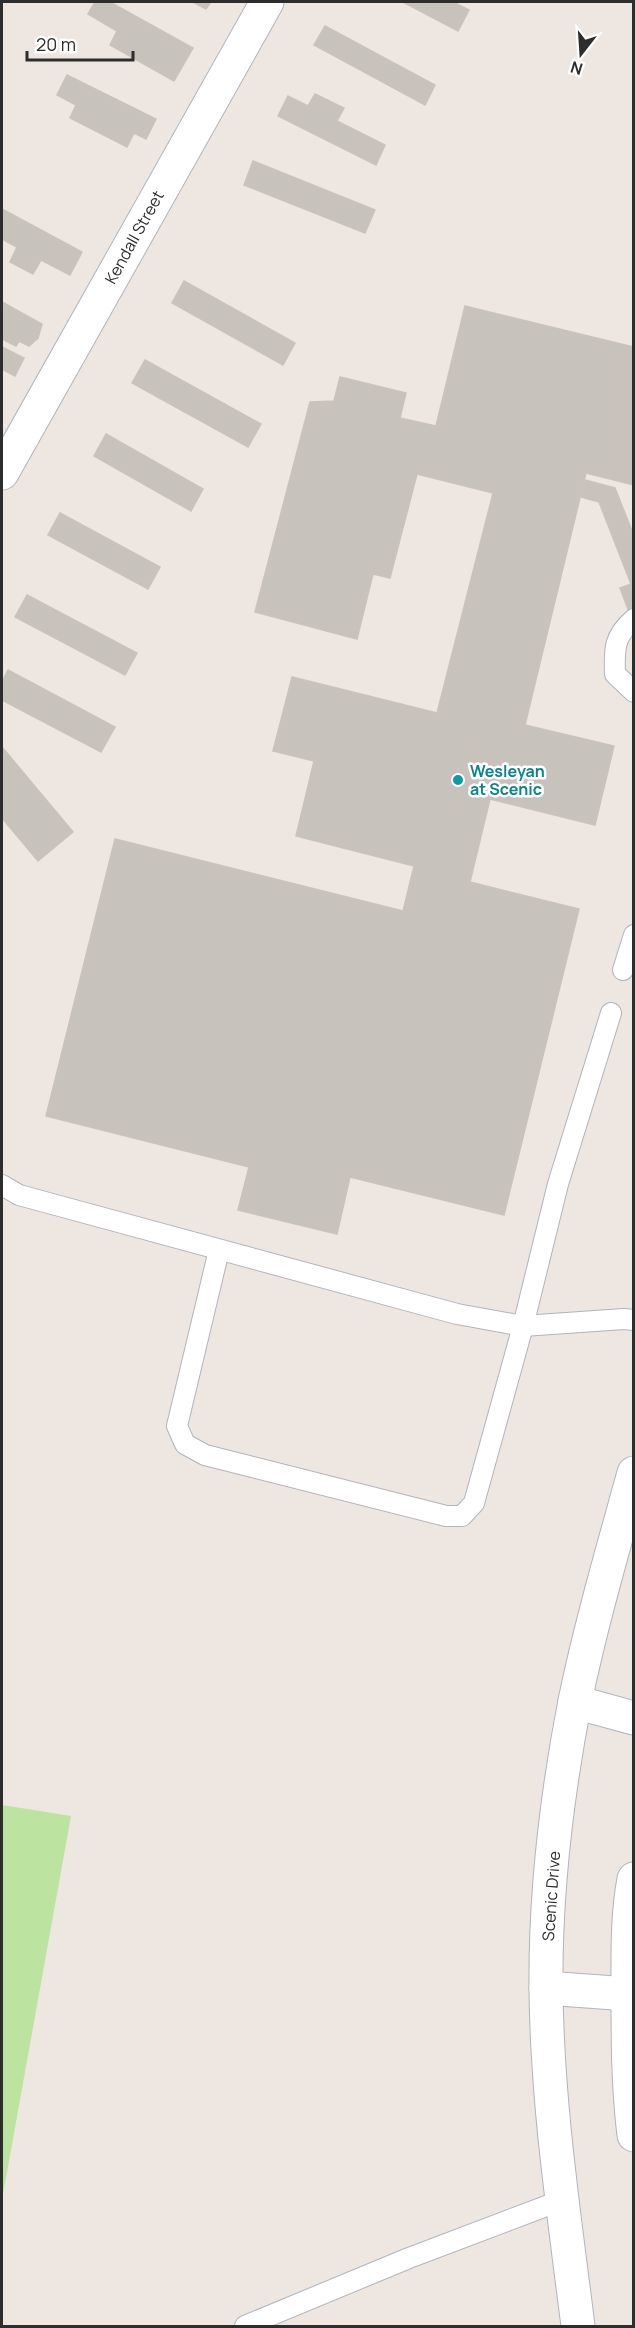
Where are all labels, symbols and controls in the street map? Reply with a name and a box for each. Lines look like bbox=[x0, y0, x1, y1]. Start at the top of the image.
scale bar bbox=[27, 24, 134, 62]
north arrow bbox=[551, 24, 611, 84]
text: 20 m bbox=[36, 32, 76, 56]
text: N bbox=[568, 56, 585, 81]
street label: Kendall Street bbox=[99, 186, 169, 288]
place label: Wesleyan at Scenic bbox=[470, 760, 545, 800]
marker: Wesleyan at Scenic bbox=[451, 773, 465, 787]
street label: Scenic Drive bbox=[537, 1850, 565, 1942]

